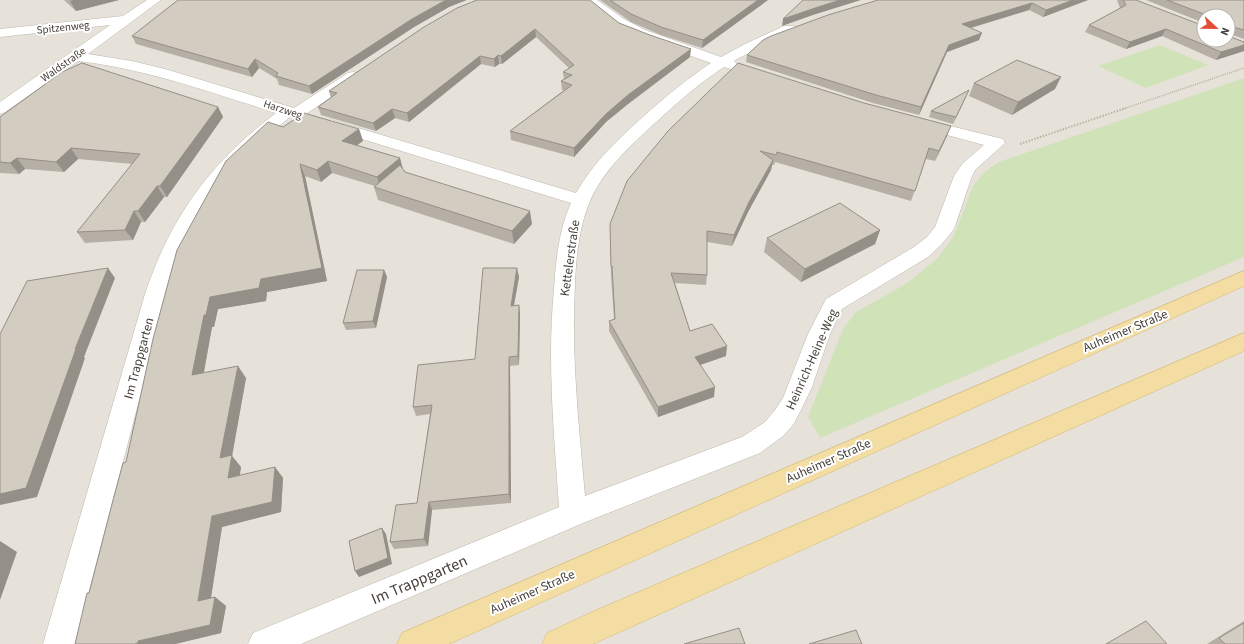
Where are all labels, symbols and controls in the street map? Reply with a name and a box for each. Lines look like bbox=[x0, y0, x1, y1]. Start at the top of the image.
north arrow bbox=[1196, 8, 1236, 48]
street label: Spitzenweg bbox=[36, 17, 91, 38]
text: N bbox=[1216, 25, 1233, 38]
street label: Waldstraße bbox=[38, 43, 89, 85]
street label: Harzweg bbox=[262, 96, 305, 123]
street label: Kettelerstraße bbox=[556, 219, 584, 298]
street label: Auheimer Straße bbox=[1080, 305, 1171, 357]
street label: Heinrich-Heine-Weg bbox=[782, 306, 842, 413]
street label: Im Trappgarten bbox=[119, 316, 158, 401]
street label: Auheimer Straße bbox=[783, 434, 874, 488]
street label: Im Trappgarten bbox=[368, 550, 471, 610]
street label: Auheimer Straße bbox=[487, 565, 578, 619]

